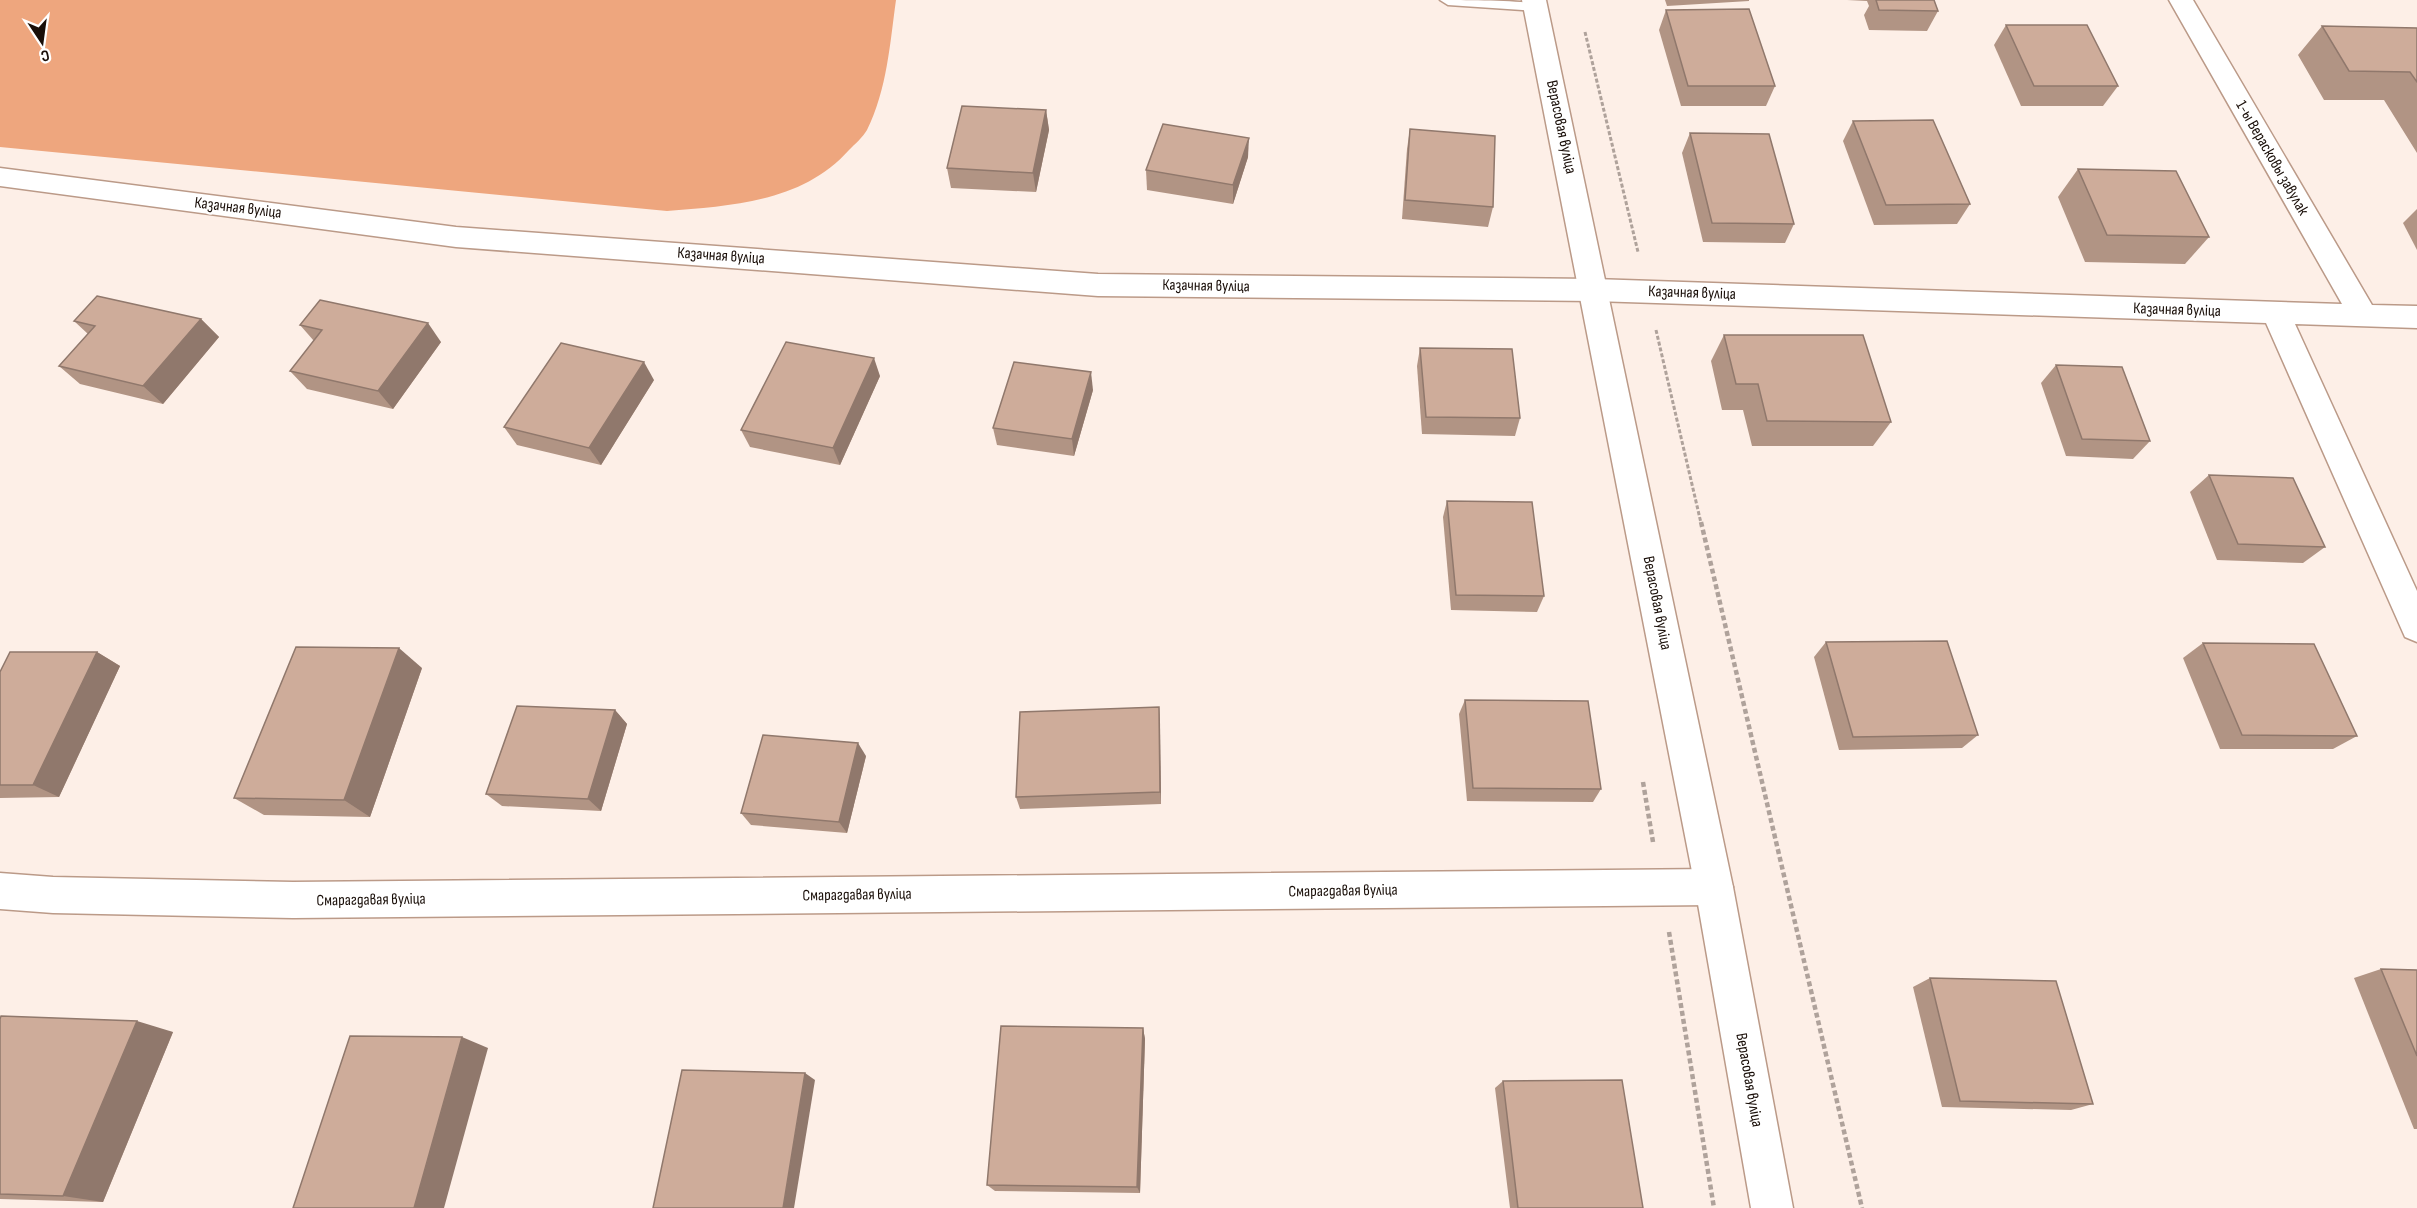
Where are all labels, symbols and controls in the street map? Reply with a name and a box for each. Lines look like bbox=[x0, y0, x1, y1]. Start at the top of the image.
north arrow bbox=[12, 12, 72, 72]
text: С bbox=[39, 45, 51, 65]
street label: Верасовая вуліца bbox=[1542, 78, 1580, 176]
street label: 1-ы Верасковы завулак bbox=[2231, 97, 2313, 220]
street label: Казачная вуліца bbox=[193, 193, 283, 223]
street label: Казачная вуліца bbox=[677, 243, 765, 269]
street label: Казачная вуліца bbox=[1162, 276, 1250, 296]
street label: Казачная вуліца bbox=[1648, 282, 1736, 304]
street label: Казачная вуліца bbox=[2133, 299, 2221, 321]
street label: Верасовая вуліца bbox=[1639, 554, 1675, 652]
street label: Смарагдавая вуліца bbox=[1288, 881, 1398, 901]
street label: Смарагдавая вуліца bbox=[802, 885, 912, 905]
street label: Смарагдавая вуліца bbox=[316, 890, 426, 910]
street label: Верасовая вуліца bbox=[1731, 1031, 1767, 1129]

